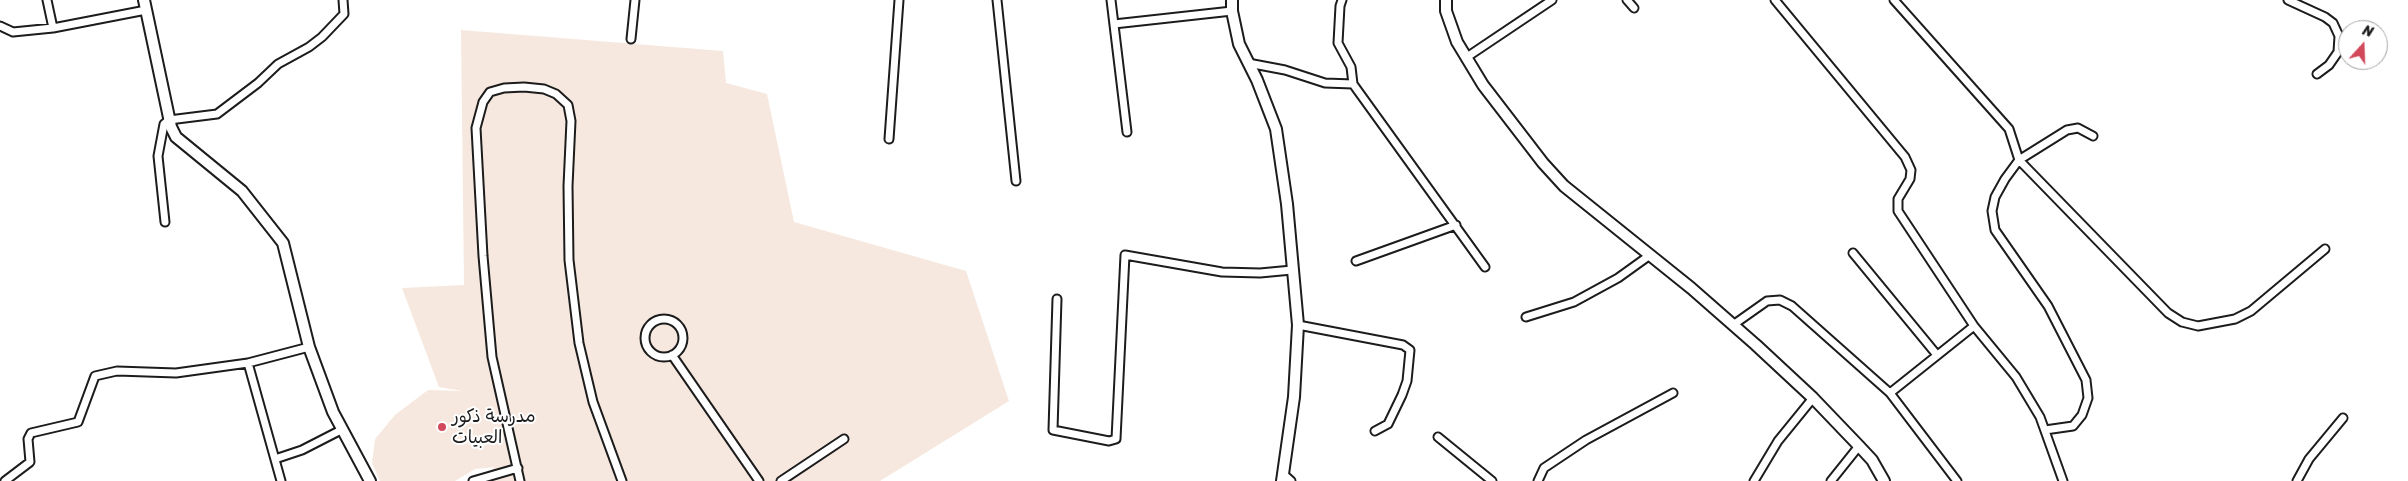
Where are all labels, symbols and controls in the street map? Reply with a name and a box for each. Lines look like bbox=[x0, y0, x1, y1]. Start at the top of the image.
text: N bbox=[2359, 18, 2377, 45]
north arrow bbox=[2338, 20, 2388, 70]
place label: مدرسة ذكور العبيات bbox=[452, 406, 536, 448]
marker: مدرسة ذكور العبيات bbox=[436, 421, 448, 433]

